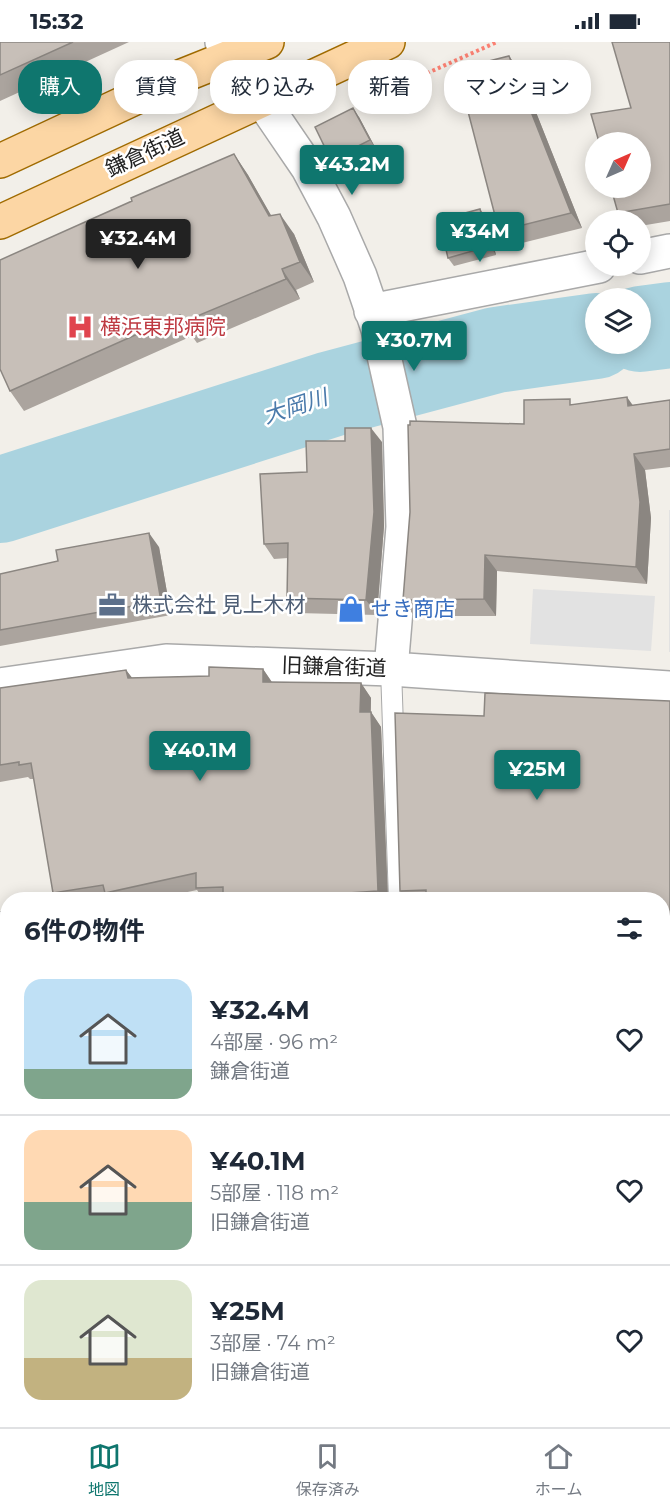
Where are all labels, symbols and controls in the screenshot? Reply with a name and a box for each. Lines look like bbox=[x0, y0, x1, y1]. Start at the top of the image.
text: 15:32 bbox=[30, 8, 83, 35]
chip: 購入 bbox=[18, 60, 102, 114]
chip: 賃貸 bbox=[114, 60, 198, 114]
chip: 絞り込み bbox=[210, 60, 336, 114]
chip: 新着 bbox=[348, 60, 432, 114]
chip: マンション bbox=[444, 60, 591, 114]
street label: 鎌倉街道 bbox=[101, 123, 188, 182]
north arrow bbox=[585, 132, 651, 198]
map controls bbox=[585, 132, 651, 354]
pin: ¥43.2M bbox=[303, 145, 401, 196]
text: ¥43.2M bbox=[314, 152, 390, 176]
button: locate bbox=[585, 210, 651, 276]
pin: ¥34M bbox=[444, 212, 516, 263]
pin: ¥32.4M bbox=[89, 219, 187, 270]
text: ¥34M bbox=[450, 219, 510, 243]
text: ¥32.4M bbox=[100, 226, 176, 250]
button: layers bbox=[585, 288, 651, 354]
hospital icon: 横浜東邦病院 bbox=[65, 312, 95, 342]
place label: 横浜東邦病院 bbox=[100, 314, 226, 339]
pin: ¥30.7M bbox=[365, 321, 463, 372]
text: ¥30.7M bbox=[376, 328, 452, 352]
water label: 大岡川 bbox=[260, 383, 333, 430]
office icon: 株式会社 見上木材 bbox=[97, 590, 127, 620]
place label: 株式会社 見上木材 bbox=[132, 592, 306, 617]
shop icon: せき商店 bbox=[336, 594, 366, 624]
place label: せき商店 bbox=[371, 596, 455, 621]
street label: 旧鎌倉街道 bbox=[281, 652, 387, 681]
pin: ¥40.1M bbox=[151, 731, 249, 782]
text: ¥40.1M bbox=[163, 738, 237, 762]
pin: ¥25M bbox=[501, 750, 573, 801]
text: ¥25M bbox=[508, 757, 566, 781]
icon: filters bbox=[613, 912, 646, 945]
text: 6件の物件 bbox=[24, 915, 145, 947]
text: ¥32.4M bbox=[210, 994, 310, 1026]
icon: home bbox=[72, 1003, 144, 1075]
icon: heart bbox=[613, 1023, 646, 1056]
text: 4部屋 · 96 m² bbox=[210, 1030, 338, 1054]
text: 鎌倉街道 bbox=[210, 1059, 290, 1083]
text: ¥40.1M bbox=[210, 1145, 306, 1177]
icon: home bbox=[72, 1154, 144, 1226]
icon: heart bbox=[613, 1174, 646, 1207]
text: 5部屋 · 118 m² bbox=[210, 1181, 339, 1205]
text: 旧鎌倉街道 bbox=[210, 1210, 310, 1234]
text: ¥25M bbox=[210, 1295, 285, 1327]
icon: home bbox=[72, 1304, 144, 1376]
icon: heart bbox=[613, 1324, 646, 1357]
text: 3部屋 · 74 m² bbox=[210, 1331, 336, 1355]
text: 旧鎌倉街道 bbox=[210, 1360, 310, 1384]
tab: 地図 bbox=[88, 1440, 121, 1500]
tab: 保存済み bbox=[296, 1440, 360, 1500]
tab: ホーム bbox=[535, 1440, 582, 1500]

